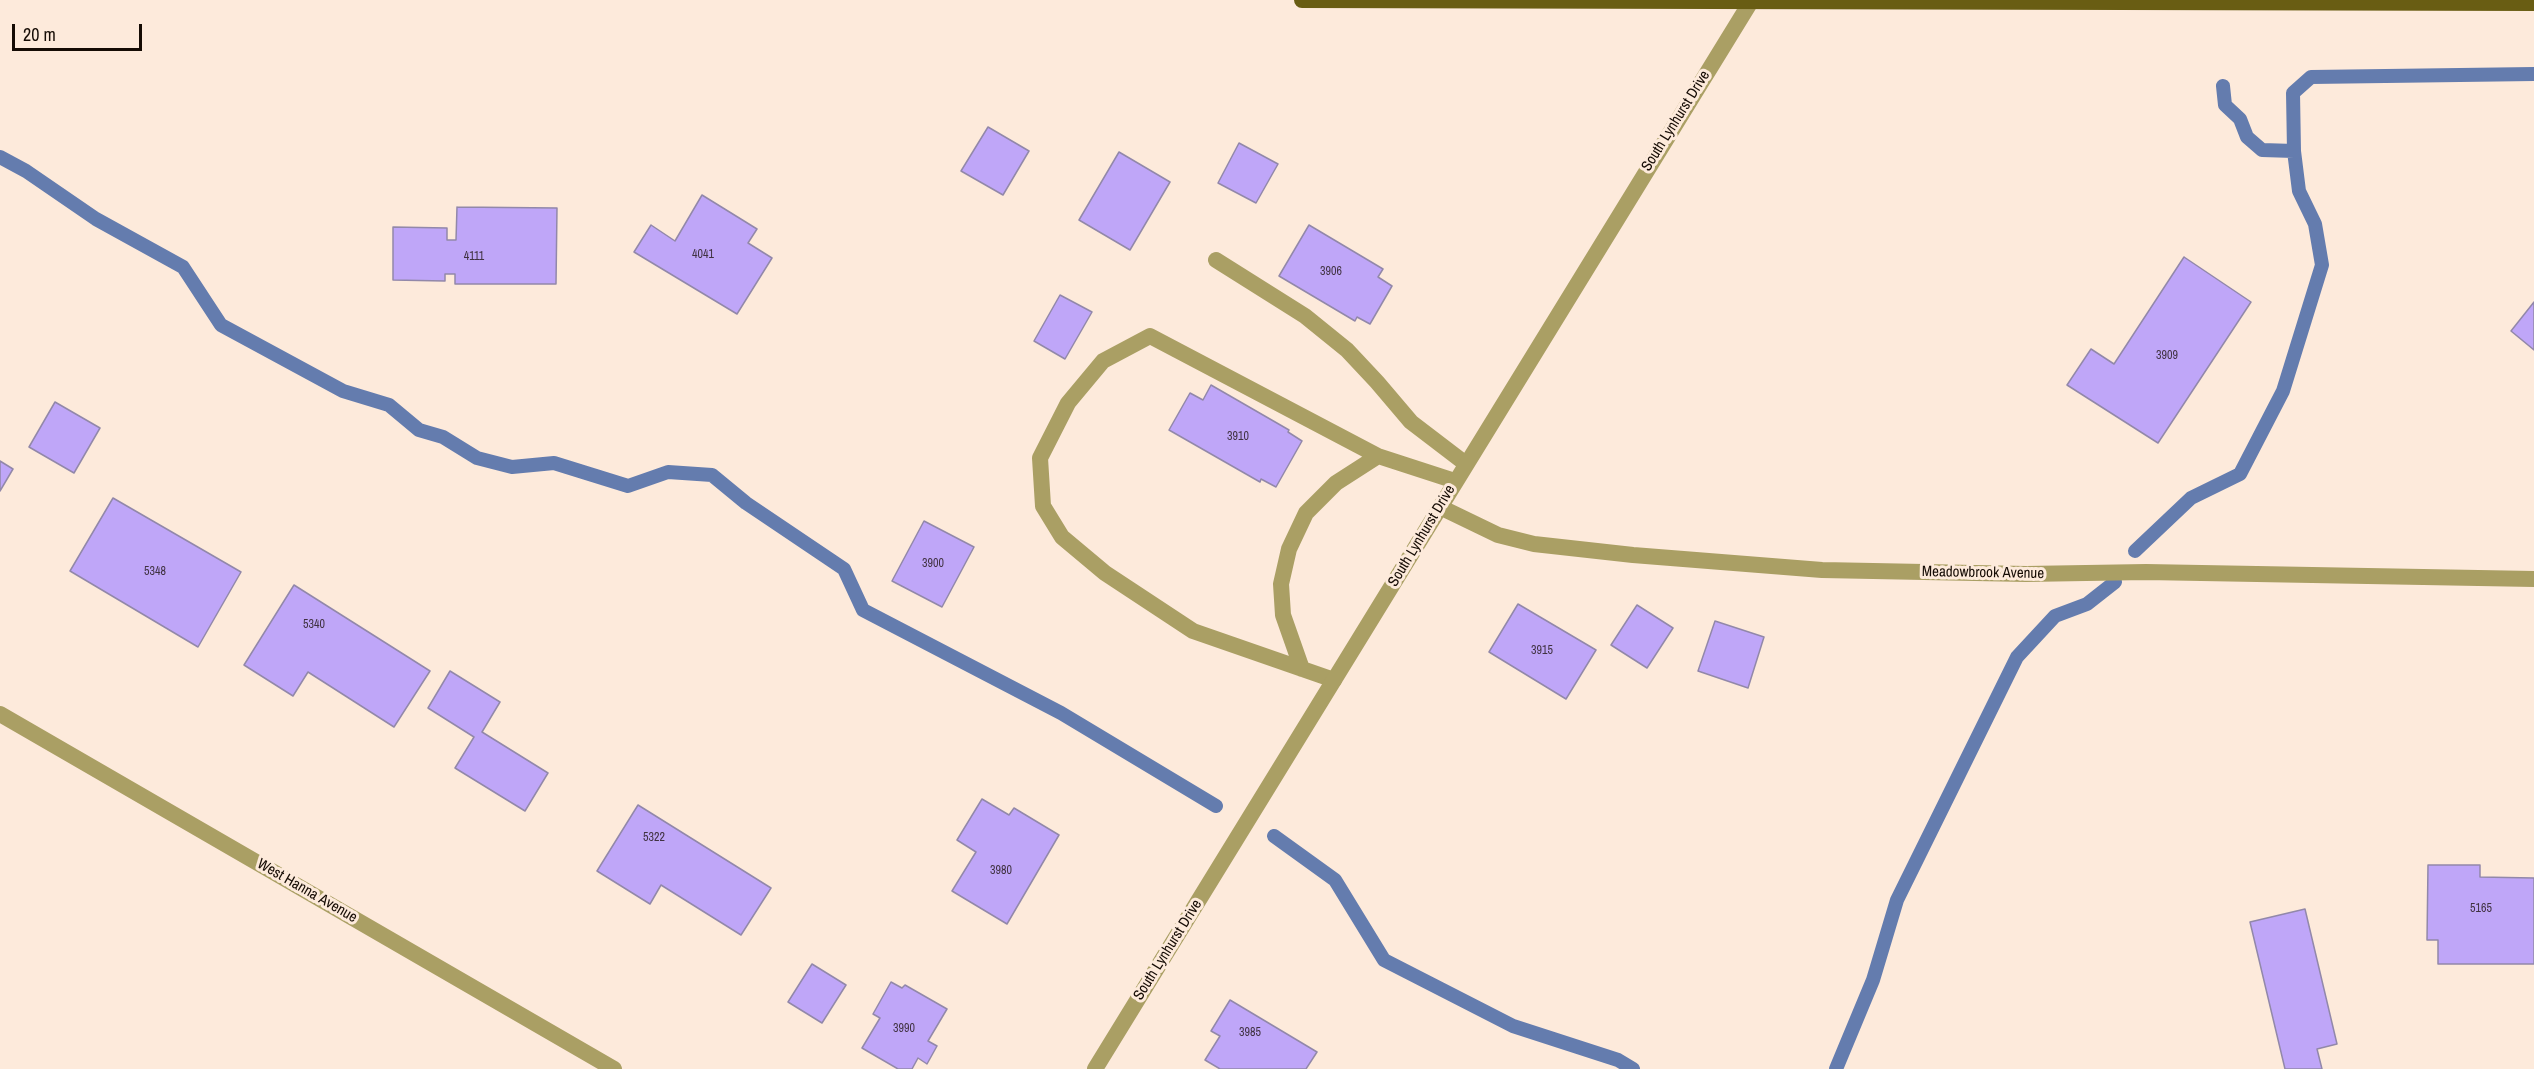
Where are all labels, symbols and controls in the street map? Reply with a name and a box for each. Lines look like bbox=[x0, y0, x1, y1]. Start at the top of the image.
scale bar bbox=[15, 12, 146, 50]
text: 20 m bbox=[23, 22, 56, 47]
street label: South Lynhurst Drive bbox=[1638, 67, 1714, 175]
house number: 4041 bbox=[692, 248, 714, 262]
house number: 4111 bbox=[464, 250, 484, 264]
house number: 3906 bbox=[1320, 265, 1342, 279]
house number: 3909 bbox=[2156, 349, 2178, 363]
house number: 3910 bbox=[1227, 430, 1249, 444]
street label: South Lynhurst Drive bbox=[1385, 482, 1459, 590]
house number: 3900 bbox=[922, 557, 944, 571]
street label: Meadowbrook Avenue bbox=[1922, 563, 2044, 583]
house number: 5348 bbox=[144, 565, 166, 579]
house number: 5340 bbox=[303, 618, 325, 632]
house number: 3915 bbox=[1531, 644, 1553, 658]
house number: 5322 bbox=[643, 831, 665, 845]
street label: West Hanna Avenue bbox=[254, 855, 360, 927]
house number: 3980 bbox=[990, 864, 1012, 878]
street label: South Lynhurst Drive bbox=[1130, 896, 1206, 1004]
house number: 5165 bbox=[2470, 902, 2492, 916]
house number: 3990 bbox=[893, 1022, 915, 1036]
house number: 3985 bbox=[1239, 1026, 1261, 1040]

